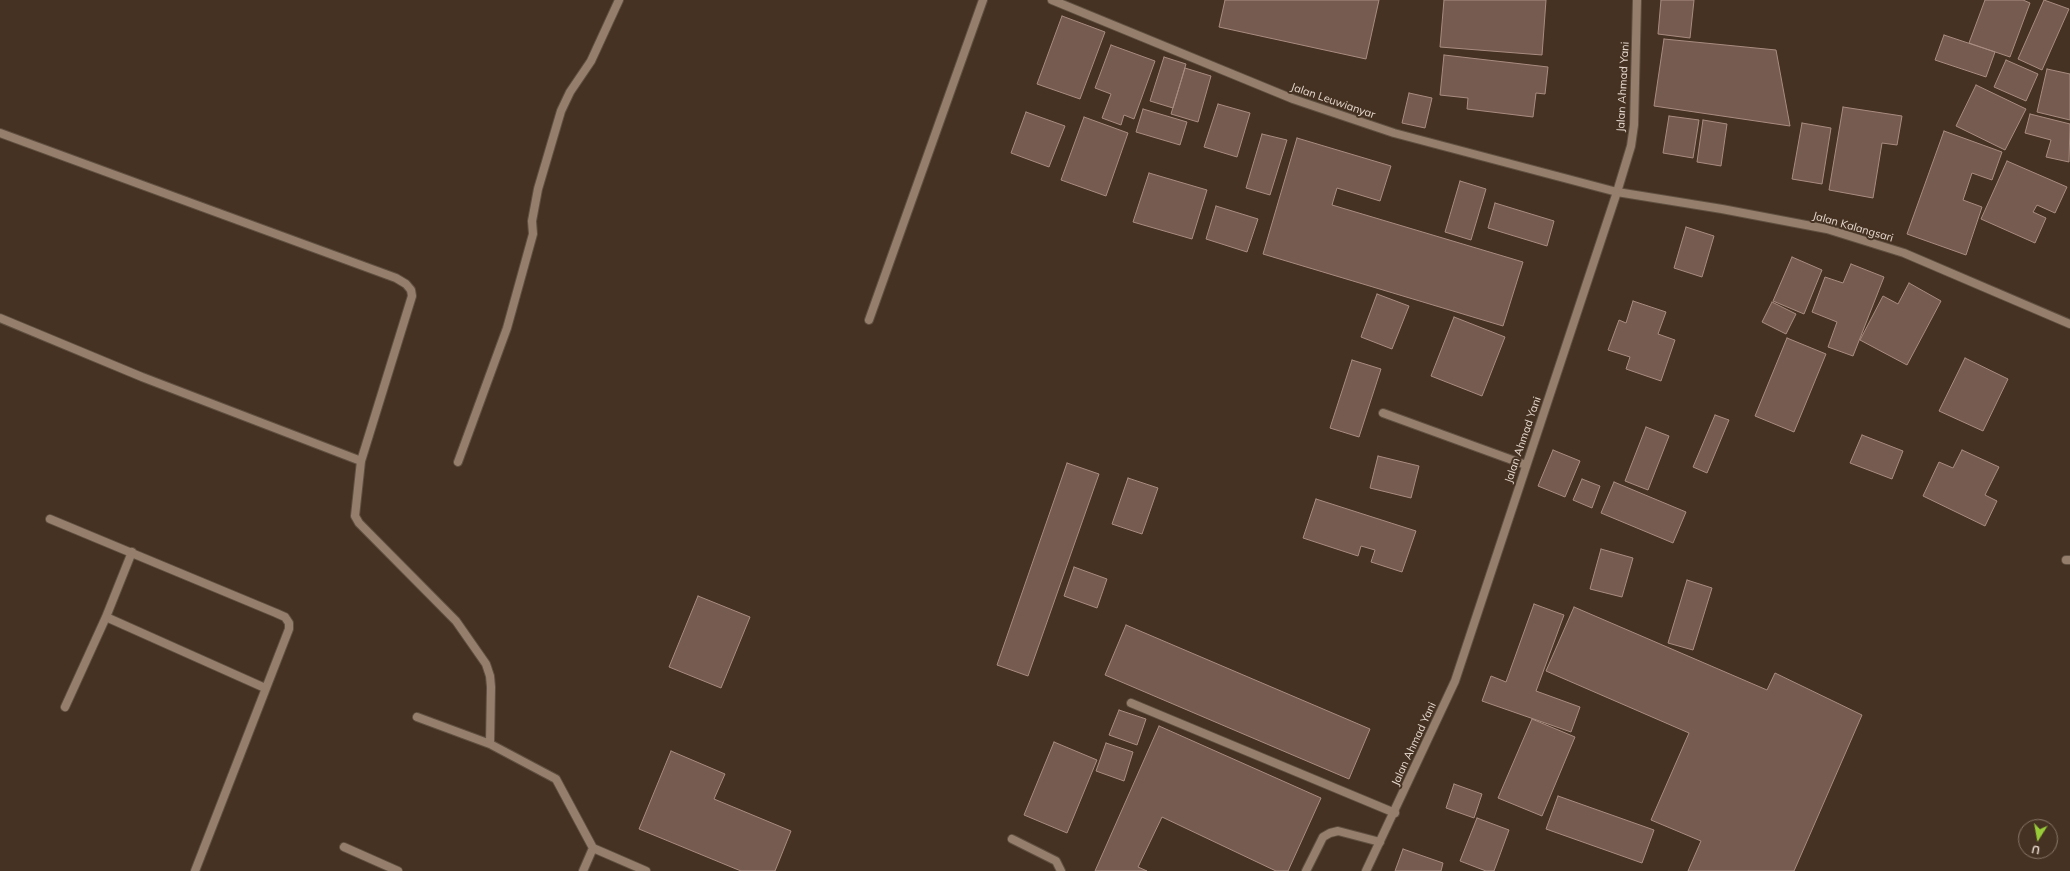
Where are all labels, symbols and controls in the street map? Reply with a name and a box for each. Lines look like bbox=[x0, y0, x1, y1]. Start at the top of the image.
street label: Jalan Ahmad Yani bbox=[1614, 41, 1632, 133]
street label: Jalan Leuwianyar bbox=[1289, 80, 1377, 122]
street label: Jalan Kalangsari bbox=[1811, 209, 1895, 245]
street label: Jalan Ahmad Yani bbox=[1502, 395, 1544, 485]
street label: Jalan Ahmad Yani bbox=[1389, 700, 1439, 788]
north arrow bbox=[2018, 819, 2058, 859]
text: U bbox=[2031, 842, 2041, 857]

